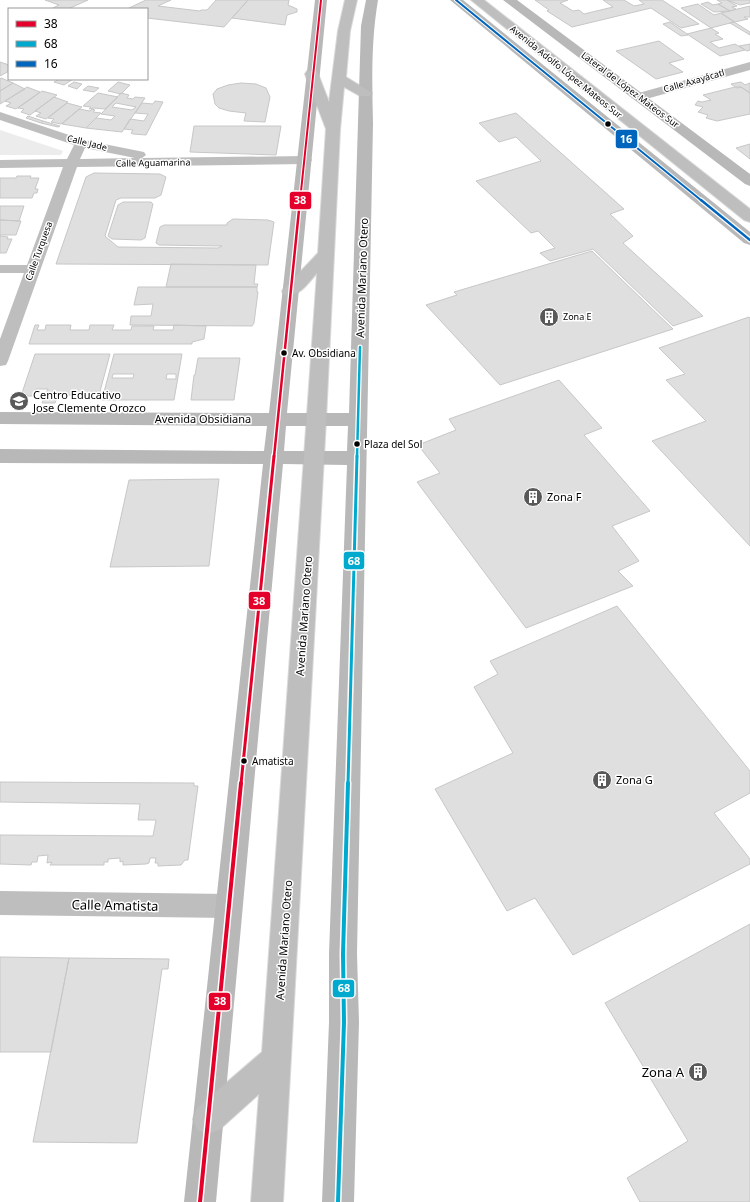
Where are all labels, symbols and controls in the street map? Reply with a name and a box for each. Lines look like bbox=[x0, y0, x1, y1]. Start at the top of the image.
legend bbox=[8, 8, 148, 80]
text: 38 bbox=[44, 15, 58, 32]
street label: Avenida Adolfo López Mateos Sur bbox=[507, 22, 626, 121]
text: 68 bbox=[44, 35, 58, 52]
street label: Lateral de López Mateos Sur bbox=[579, 48, 682, 131]
text: 16 bbox=[44, 55, 58, 72]
street label: Calle Axayácatl bbox=[662, 66, 726, 95]
unlabelled marker bbox=[603, 119, 613, 129]
line badge: 16 bbox=[615, 129, 638, 149]
street label: Calle Jade bbox=[66, 131, 109, 154]
text: 16 bbox=[620, 131, 632, 146]
street label: Calle Aguamarina bbox=[115, 155, 191, 170]
line badge: 38 bbox=[289, 191, 312, 210]
text: 38 bbox=[294, 192, 306, 207]
street label: Avenida Mariano Otero bbox=[352, 217, 371, 338]
street label: Calle Turquesa bbox=[22, 219, 55, 282]
building icon: Zona E bbox=[538, 306, 560, 328]
place label: Zona E bbox=[563, 310, 592, 323]
place label: Av. Obsidiana bbox=[292, 346, 356, 360]
marker: Av. Obsidiana bbox=[279, 348, 289, 358]
place label: Centro Educativo Jose Clemente Orozco bbox=[32, 387, 146, 415]
school or university icon: Centro Educativo Jose Clemente Orozco bbox=[8, 390, 30, 412]
street label: Avenida Obsidiana bbox=[155, 411, 251, 426]
place label: Plaza del Sol bbox=[364, 437, 422, 451]
marker: Plaza del Sol bbox=[352, 439, 362, 449]
building icon: Zona F bbox=[522, 486, 544, 508]
place label: Zona F bbox=[547, 489, 582, 504]
line badge: 68 bbox=[343, 551, 365, 570]
text: 68 bbox=[348, 553, 360, 568]
street label: Avenida Mariano Otero bbox=[292, 555, 315, 676]
line badge: 38 bbox=[248, 591, 271, 610]
text: 38 bbox=[253, 593, 265, 608]
place label: Amatista bbox=[252, 754, 294, 768]
marker: Amatista bbox=[239, 756, 249, 766]
building icon: Zona G bbox=[591, 769, 613, 791]
place label: Zona G bbox=[616, 772, 653, 787]
street label: Avenida Mariano Otero bbox=[272, 879, 295, 1000]
street label: Calle Amatista bbox=[71, 895, 159, 915]
line badge: 68 bbox=[332, 979, 355, 998]
text: 68 bbox=[338, 980, 350, 995]
line badge: 38 bbox=[208, 992, 231, 1011]
text: 38 bbox=[214, 993, 226, 1008]
building icon: Zona A bbox=[687, 1061, 709, 1083]
place label: Zona A bbox=[642, 1063, 685, 1081]

